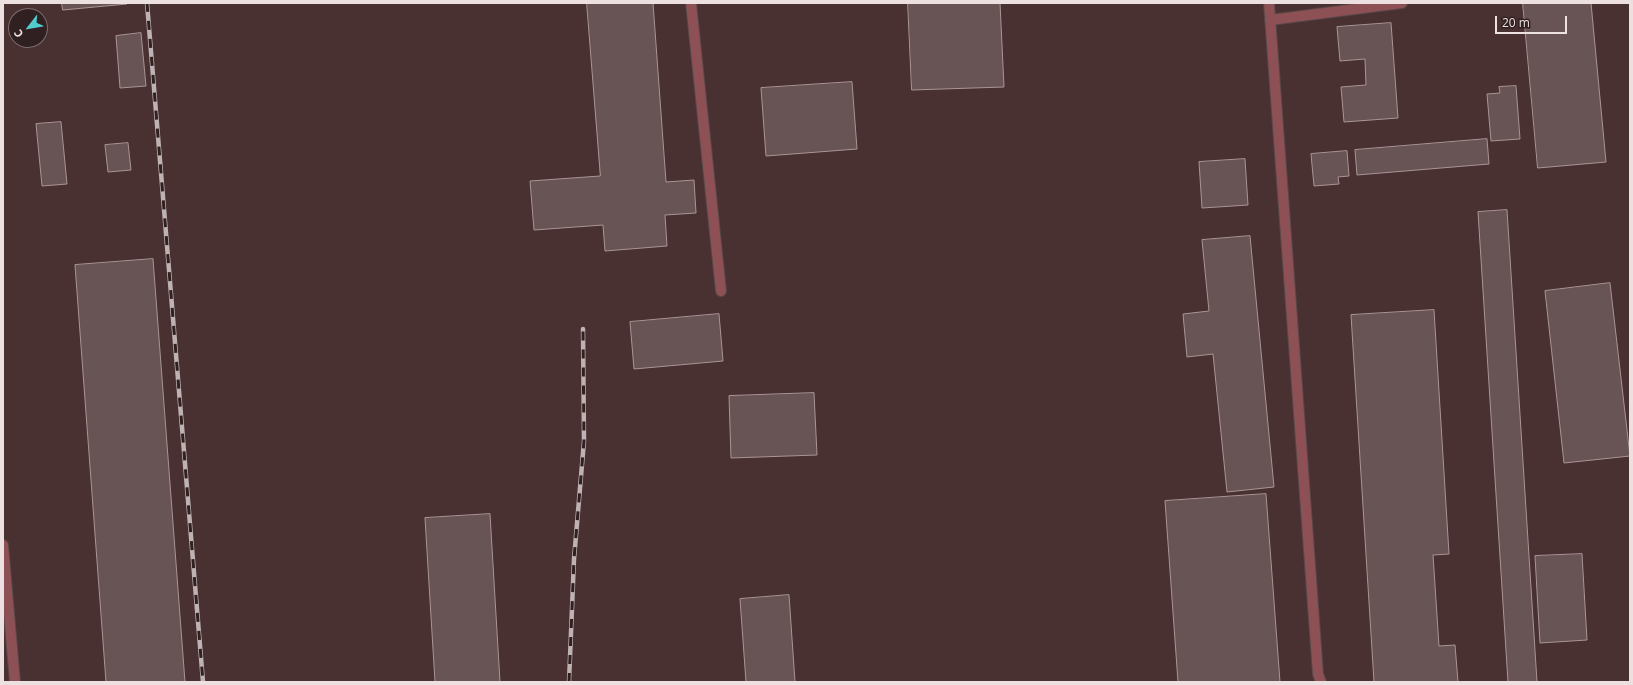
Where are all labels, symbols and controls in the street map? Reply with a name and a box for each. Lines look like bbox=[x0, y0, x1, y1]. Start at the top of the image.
north arrow bbox=[8, 8, 48, 48]
scale bar bbox=[1497, 8, 1569, 34]
text: 20 m bbox=[1502, 14, 1530, 31]
text: С bbox=[10, 27, 26, 41]

